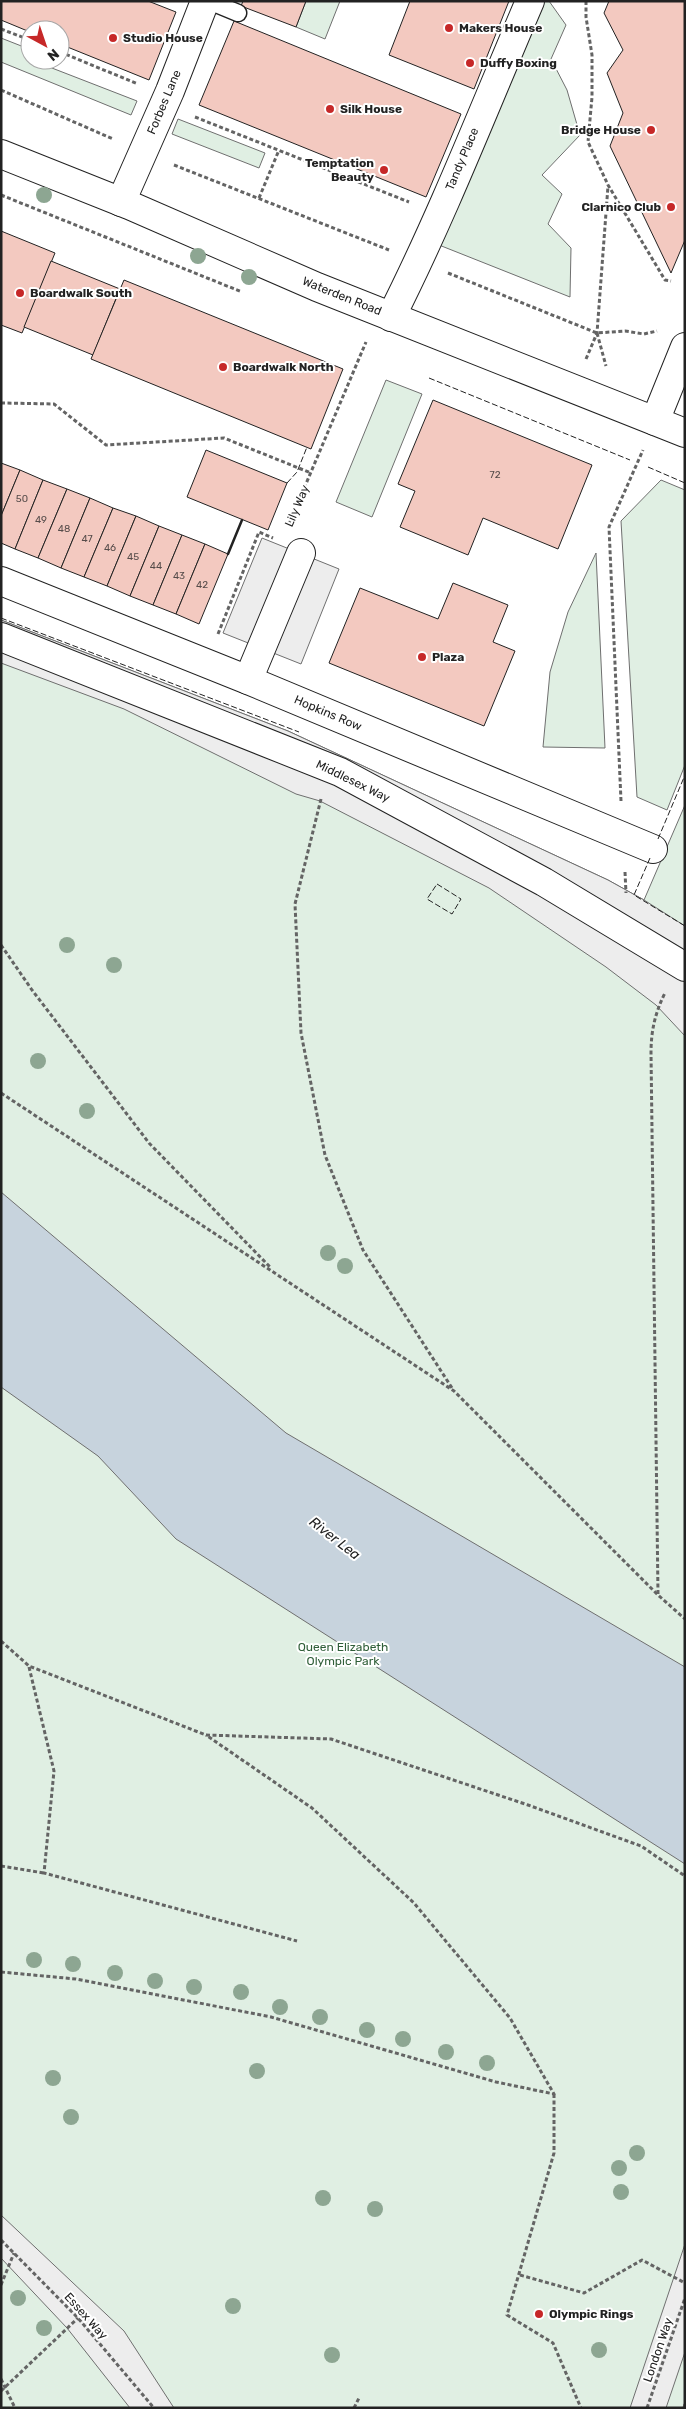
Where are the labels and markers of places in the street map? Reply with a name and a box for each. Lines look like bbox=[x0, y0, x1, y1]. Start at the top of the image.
place label: Makers House bbox=[459, 21, 542, 35]
marker: Makers House bbox=[443, 22, 455, 34]
place label: Studio House bbox=[123, 31, 203, 45]
marker: Studio House bbox=[107, 32, 119, 44]
place label: Duffy Boxing bbox=[480, 56, 557, 70]
marker: Duffy Boxing bbox=[464, 57, 476, 69]
place label: Silk House bbox=[340, 102, 402, 116]
marker: Silk House bbox=[324, 103, 336, 115]
place label: Bridge House bbox=[561, 123, 641, 137]
marker: Bridge House bbox=[645, 124, 657, 136]
place label: Temptation Beauty bbox=[305, 156, 374, 184]
marker: Temptation Beauty bbox=[378, 164, 390, 176]
place label: Clarnico Club bbox=[581, 200, 661, 214]
marker: Clarnico Club bbox=[665, 201, 677, 213]
place label: Boardwalk South bbox=[30, 286, 132, 300]
marker: Boardwalk South bbox=[14, 287, 26, 299]
place label: Boardwalk North bbox=[233, 360, 334, 374]
marker: Boardwalk North bbox=[217, 361, 229, 373]
place label: Plaza bbox=[432, 650, 464, 664]
marker: Plaza bbox=[416, 651, 428, 663]
place label: Olympic Rings bbox=[549, 2307, 634, 2321]
marker: Olympic Rings bbox=[533, 2308, 545, 2320]

